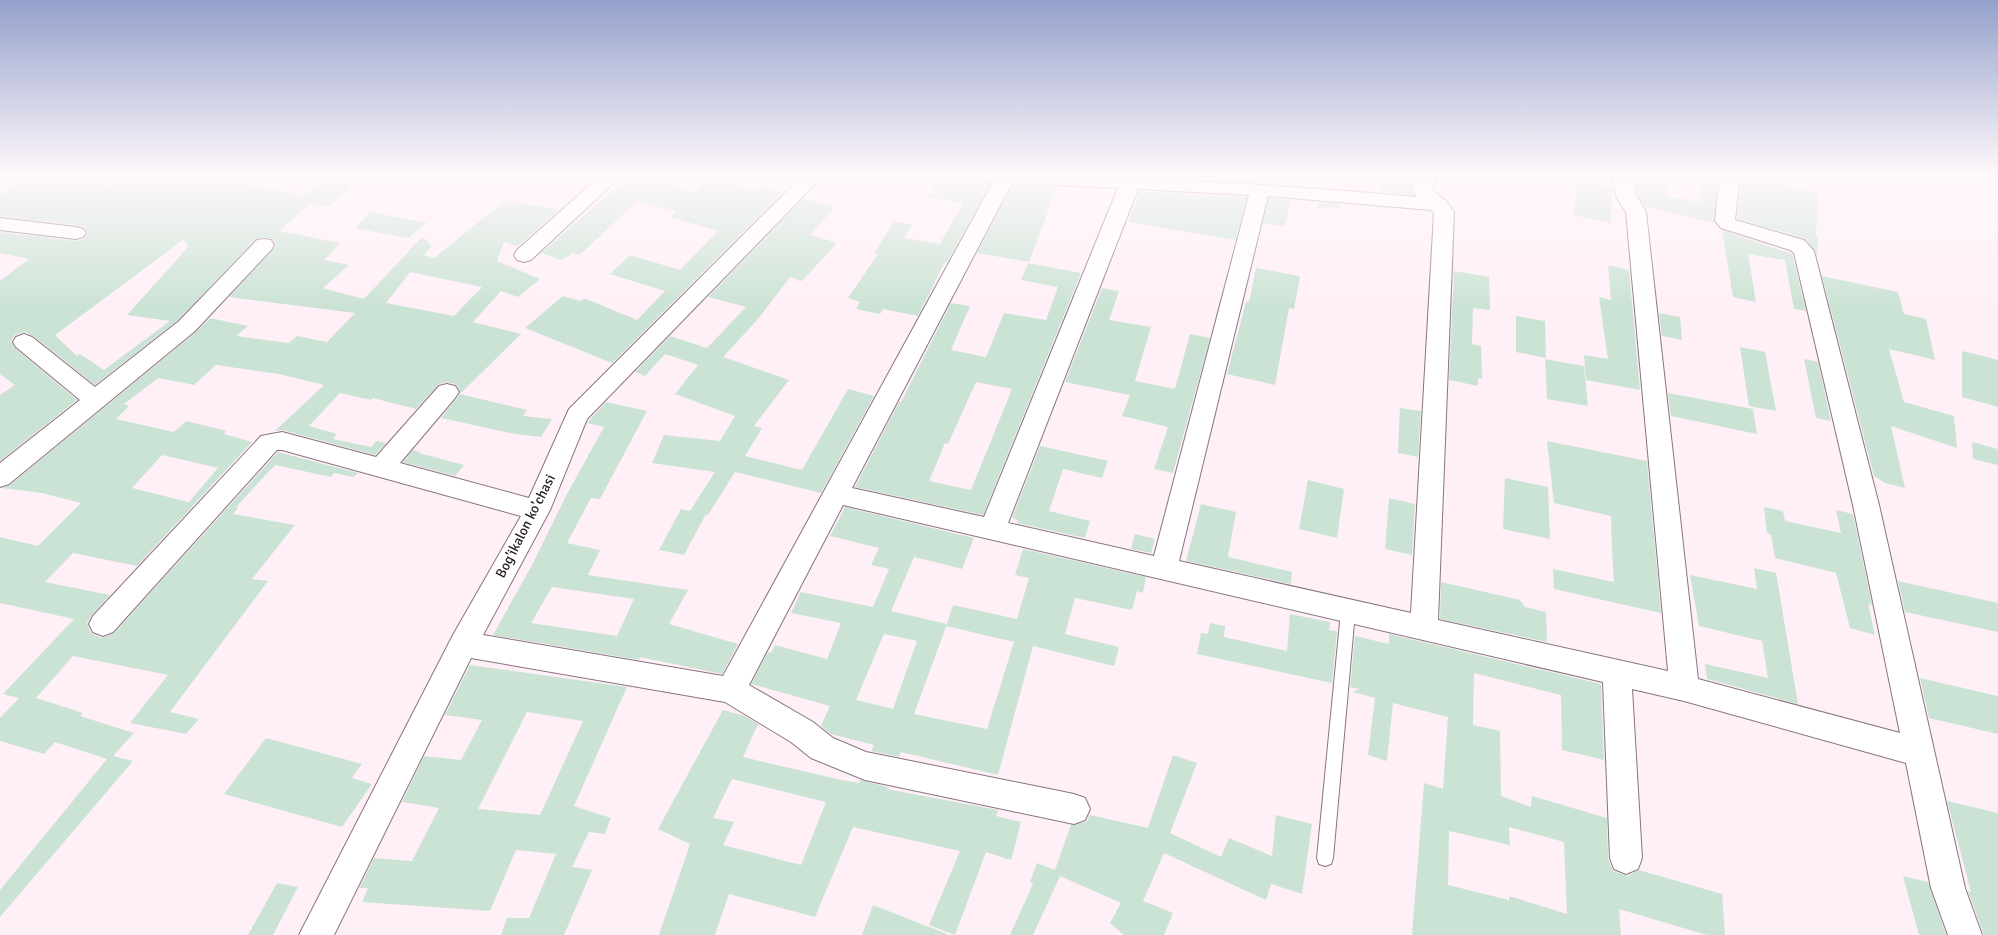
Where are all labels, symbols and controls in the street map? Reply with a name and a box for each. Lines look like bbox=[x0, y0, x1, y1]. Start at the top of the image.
street label: Bog'ikalon ko'chasi bbox=[492, 472, 559, 581]

